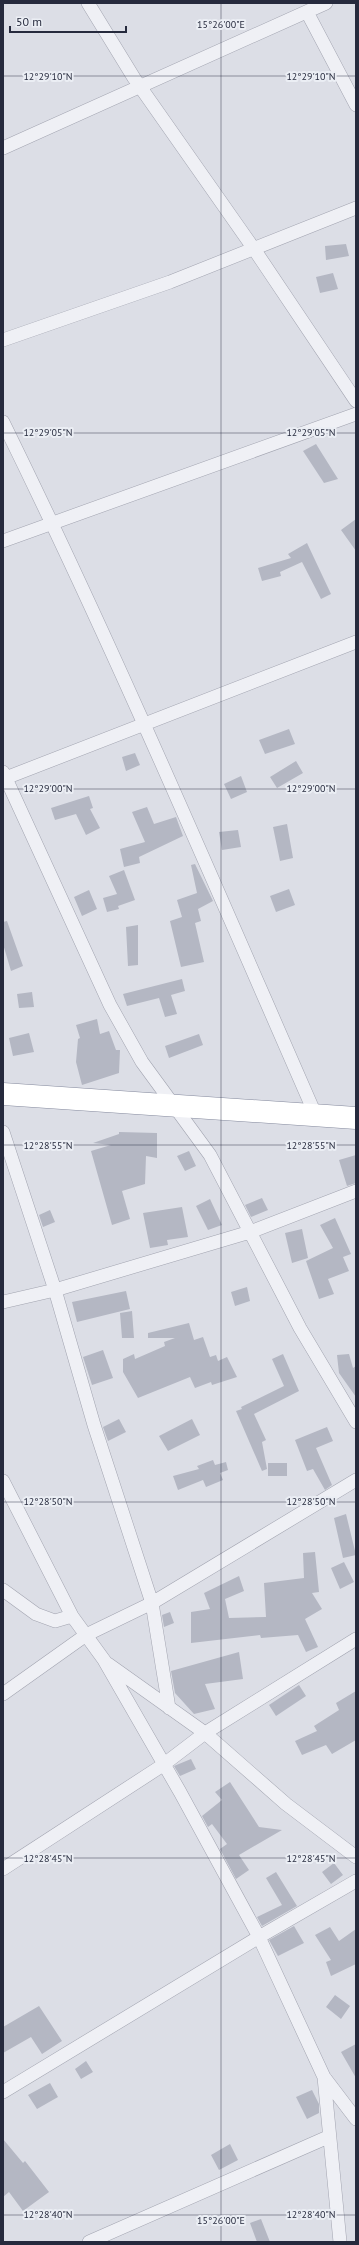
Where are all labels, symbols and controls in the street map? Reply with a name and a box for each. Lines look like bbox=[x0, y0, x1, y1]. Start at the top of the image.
scale bar bbox=[10, 8, 126, 34]
text: 50 m bbox=[16, 14, 42, 29]
text: 15°26'00"E bbox=[197, 18, 245, 31]
text: 12°29'10"N bbox=[23, 70, 73, 83]
text: 12°29'10"N bbox=[286, 70, 336, 83]
text: 12°29'05"N bbox=[23, 426, 73, 439]
text: 12°29'05"N bbox=[286, 426, 336, 439]
text: 12°29'00"N bbox=[23, 782, 73, 795]
text: 12°29'00"N bbox=[286, 782, 336, 795]
text: 12°28'55"N bbox=[23, 1139, 73, 1152]
text: 12°28'55"N bbox=[286, 1139, 336, 1152]
text: 12°28'50"N bbox=[23, 1495, 73, 1508]
text: 12°28'50"N bbox=[286, 1495, 336, 1508]
text: 12°28'45"N bbox=[23, 1852, 73, 1865]
text: 12°28'45"N bbox=[286, 1852, 336, 1865]
text: 12°28'40"N bbox=[23, 2208, 73, 2221]
text: 12°28'40"N bbox=[286, 2208, 336, 2221]
text: 15°26'00"E bbox=[197, 2214, 245, 2227]

